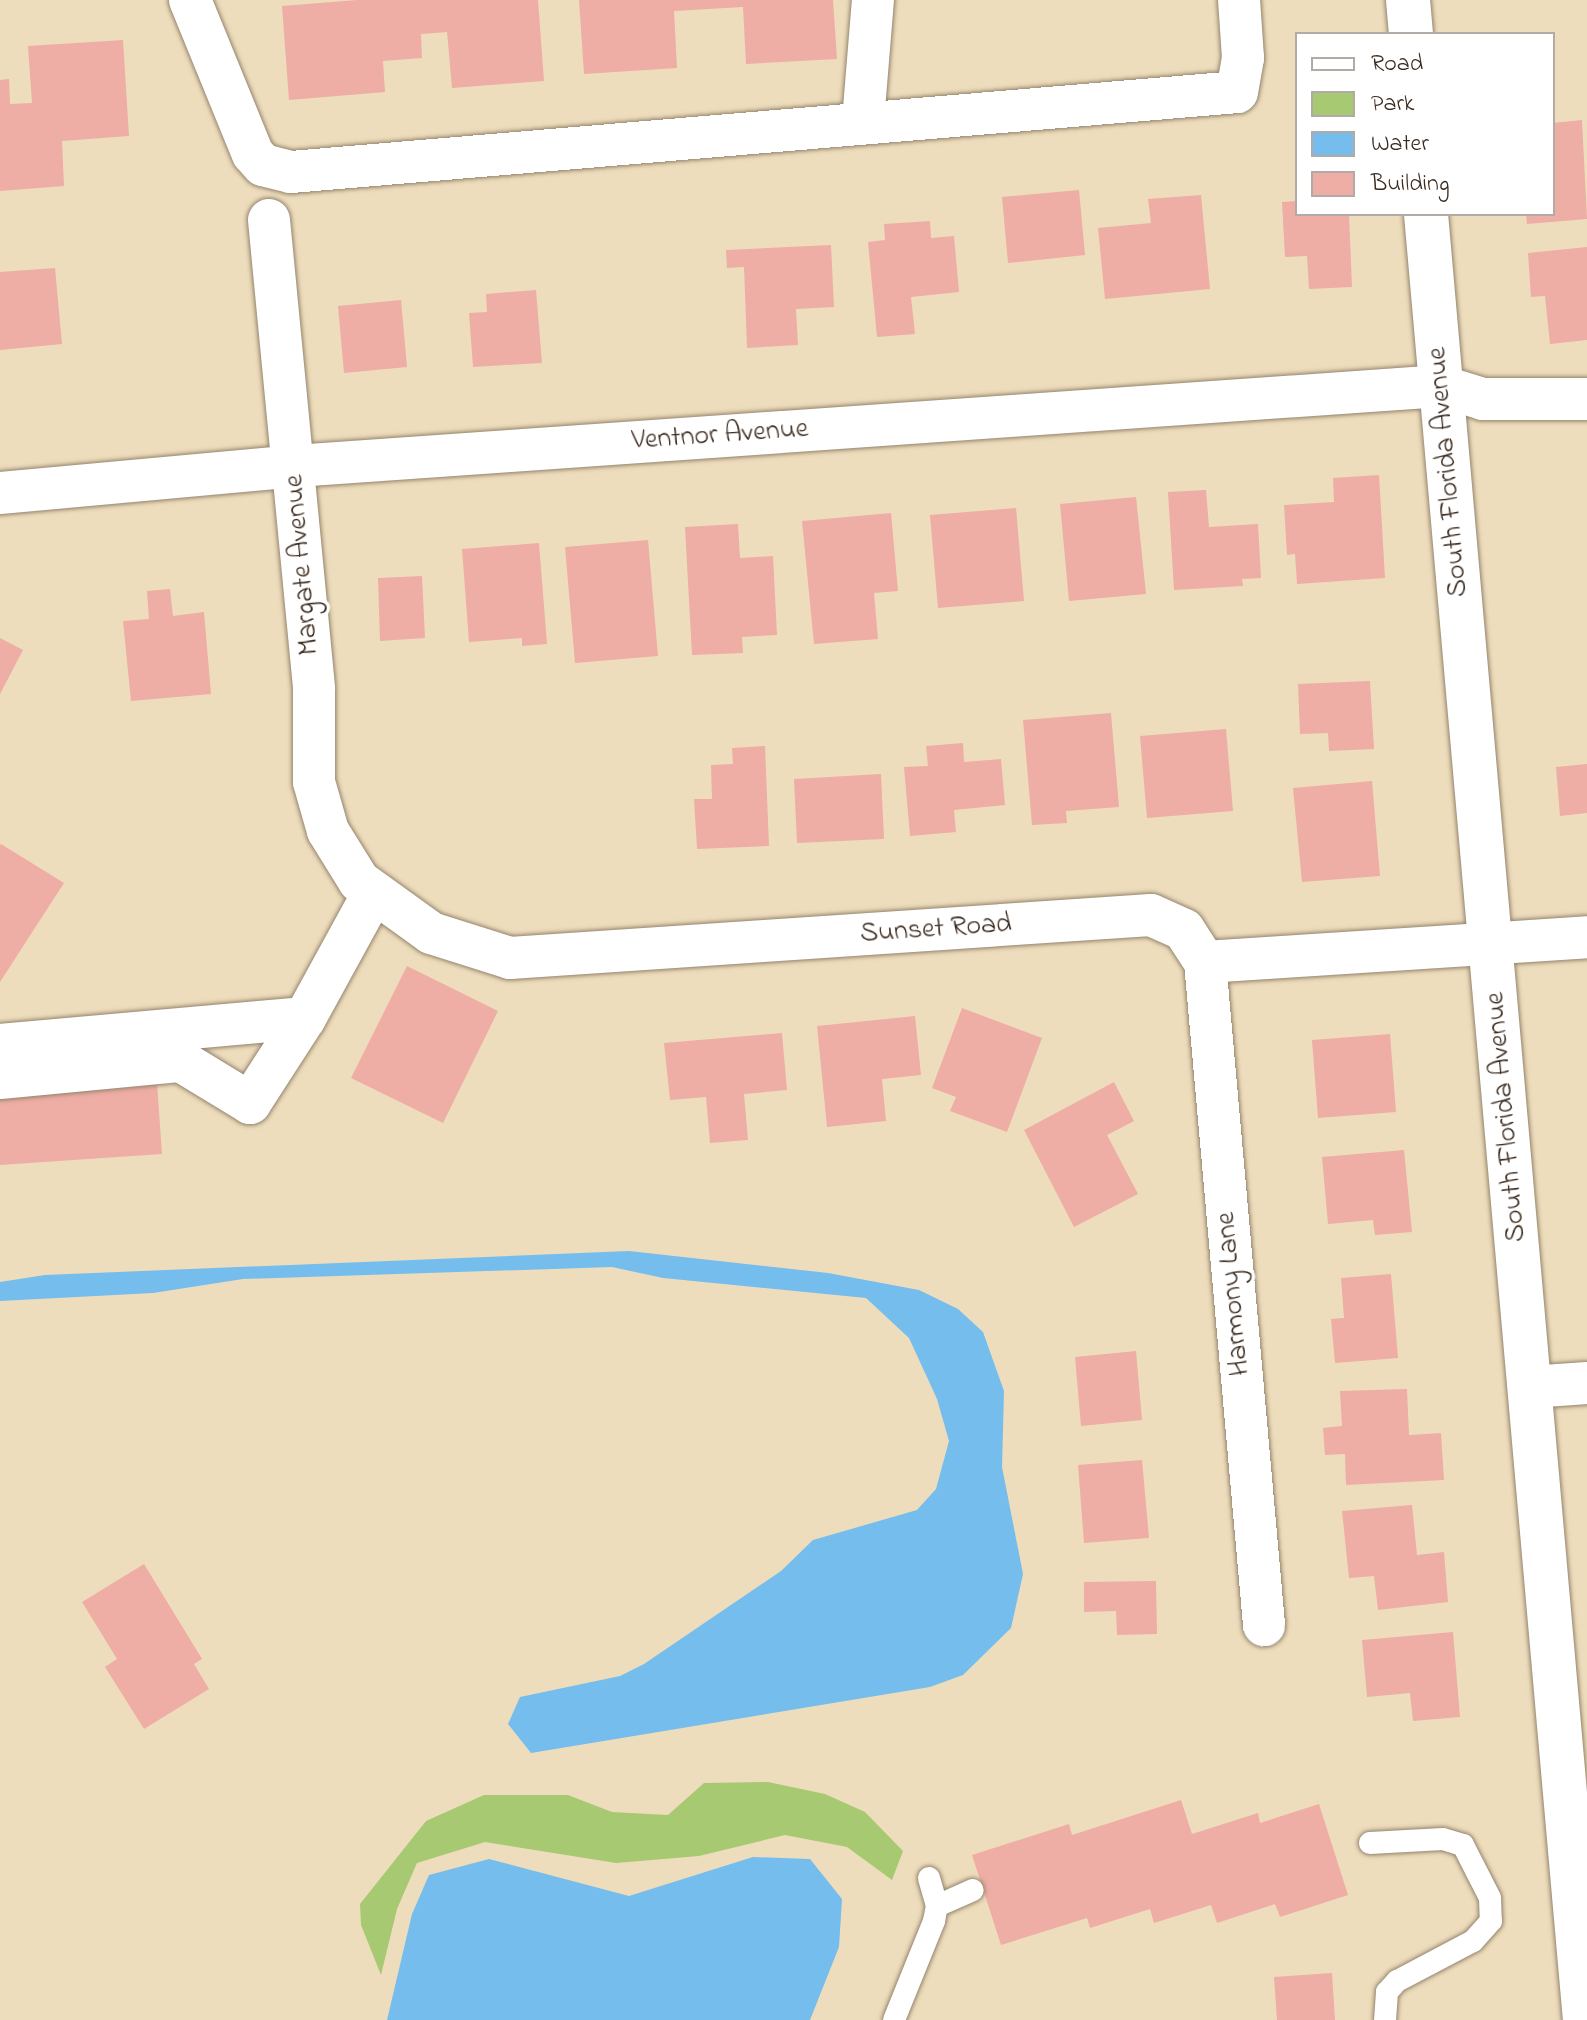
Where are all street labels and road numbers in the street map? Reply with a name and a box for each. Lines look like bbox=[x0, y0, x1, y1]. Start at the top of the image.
street label: South Florida Avenue bbox=[1421, 346, 1477, 598]
street label: Ventnor Avenue bbox=[631, 413, 809, 459]
street label: Margate Avenue bbox=[278, 473, 328, 657]
street label: Sunset Road bbox=[859, 908, 1013, 952]
street label: South Florida Avenue bbox=[1479, 991, 1535, 1243]
street label: Harmony Lane bbox=[1210, 1211, 1258, 1377]

